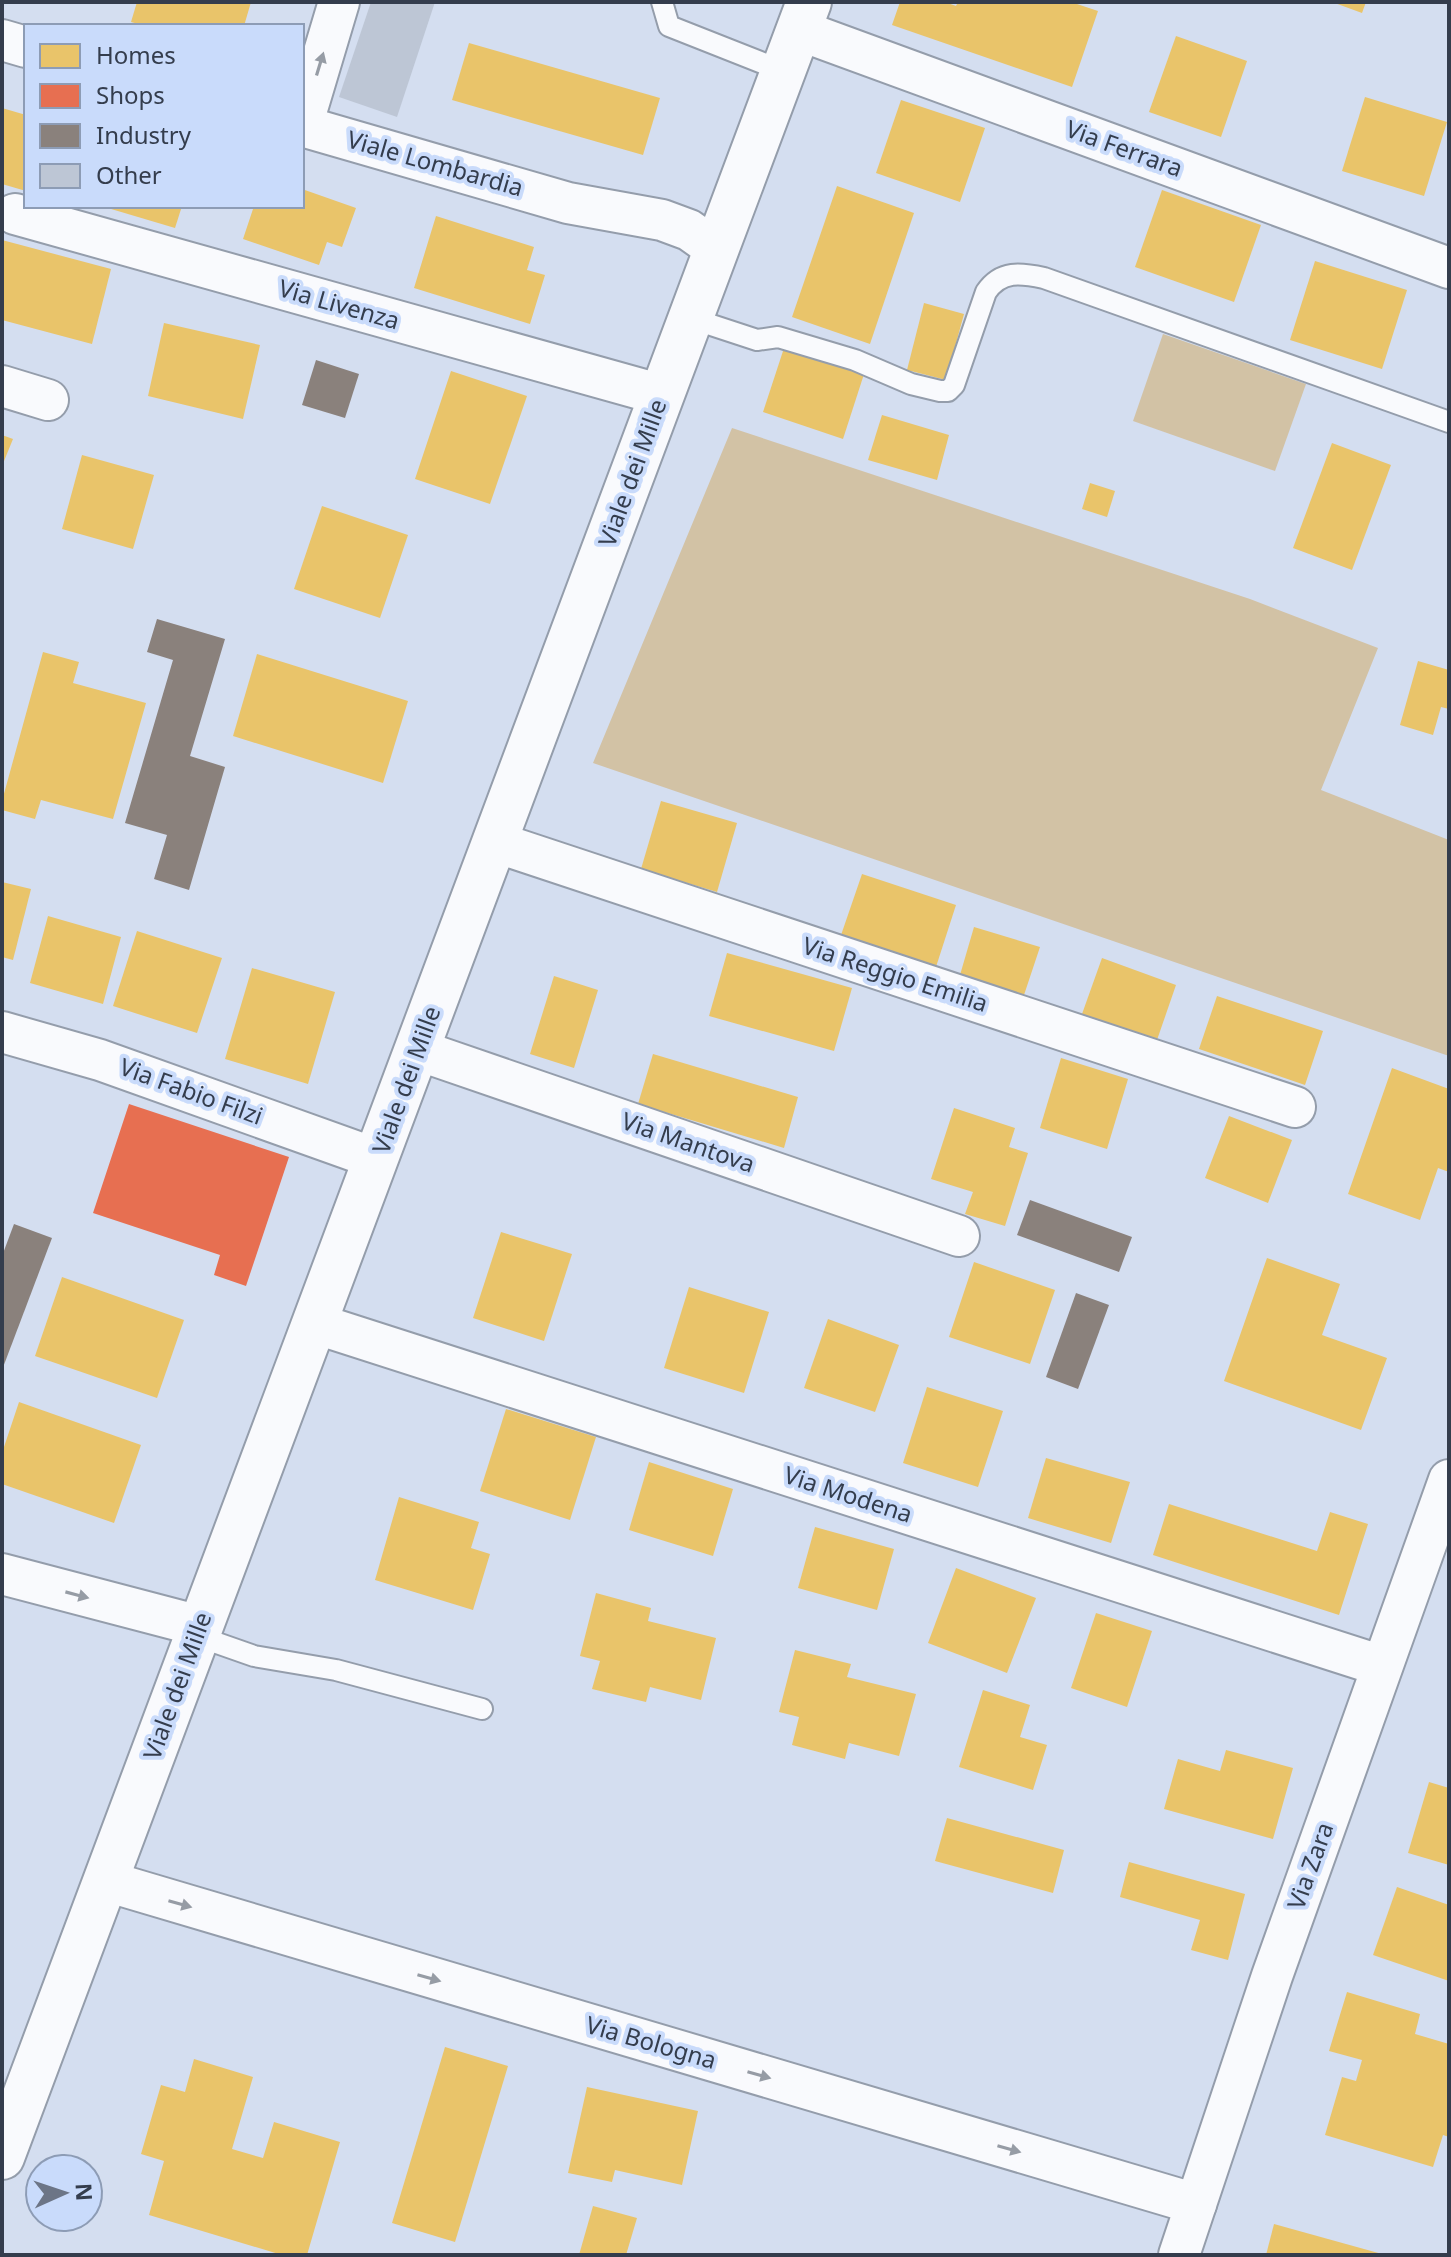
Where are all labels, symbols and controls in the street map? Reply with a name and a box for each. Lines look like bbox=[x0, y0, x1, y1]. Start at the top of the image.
legend bbox=[24, 24, 304, 208]
text: Homes bbox=[96, 38, 176, 71]
one-way arrow bbox=[314, 51, 327, 75]
text: Shops bbox=[96, 78, 165, 111]
street label: Via Ferrara bbox=[1062, 111, 1187, 184]
text: Industry bbox=[96, 118, 192, 151]
street label: Viale Lombardia bbox=[344, 122, 527, 203]
text: Other bbox=[96, 158, 162, 191]
street label: Via Livenza bbox=[275, 271, 404, 337]
street label: Viale dei Mille bbox=[590, 394, 674, 551]
street label: Via Reggio Emilia bbox=[799, 928, 992, 1019]
street label: Viale dei Mille bbox=[364, 1001, 448, 1158]
street label: Via Fabio Filzi bbox=[115, 1049, 268, 1132]
street label: Via Mantova bbox=[618, 1103, 759, 1180]
street label: Via Modena bbox=[780, 1457, 917, 1530]
one-way arrow bbox=[65, 1589, 90, 1601]
street label: Viale dei Mille bbox=[135, 1607, 219, 1764]
street label: Via Zara bbox=[1279, 1817, 1341, 1914]
one-way arrow bbox=[168, 1898, 192, 1911]
one-way arrow bbox=[418, 1972, 442, 1985]
street label: Via Bologna bbox=[582, 2007, 720, 2076]
one-way arrow bbox=[748, 2069, 772, 2082]
one-way arrow bbox=[997, 2143, 1021, 2156]
north arrow bbox=[24, 2153, 104, 2233]
text: N bbox=[70, 2182, 100, 2202]

